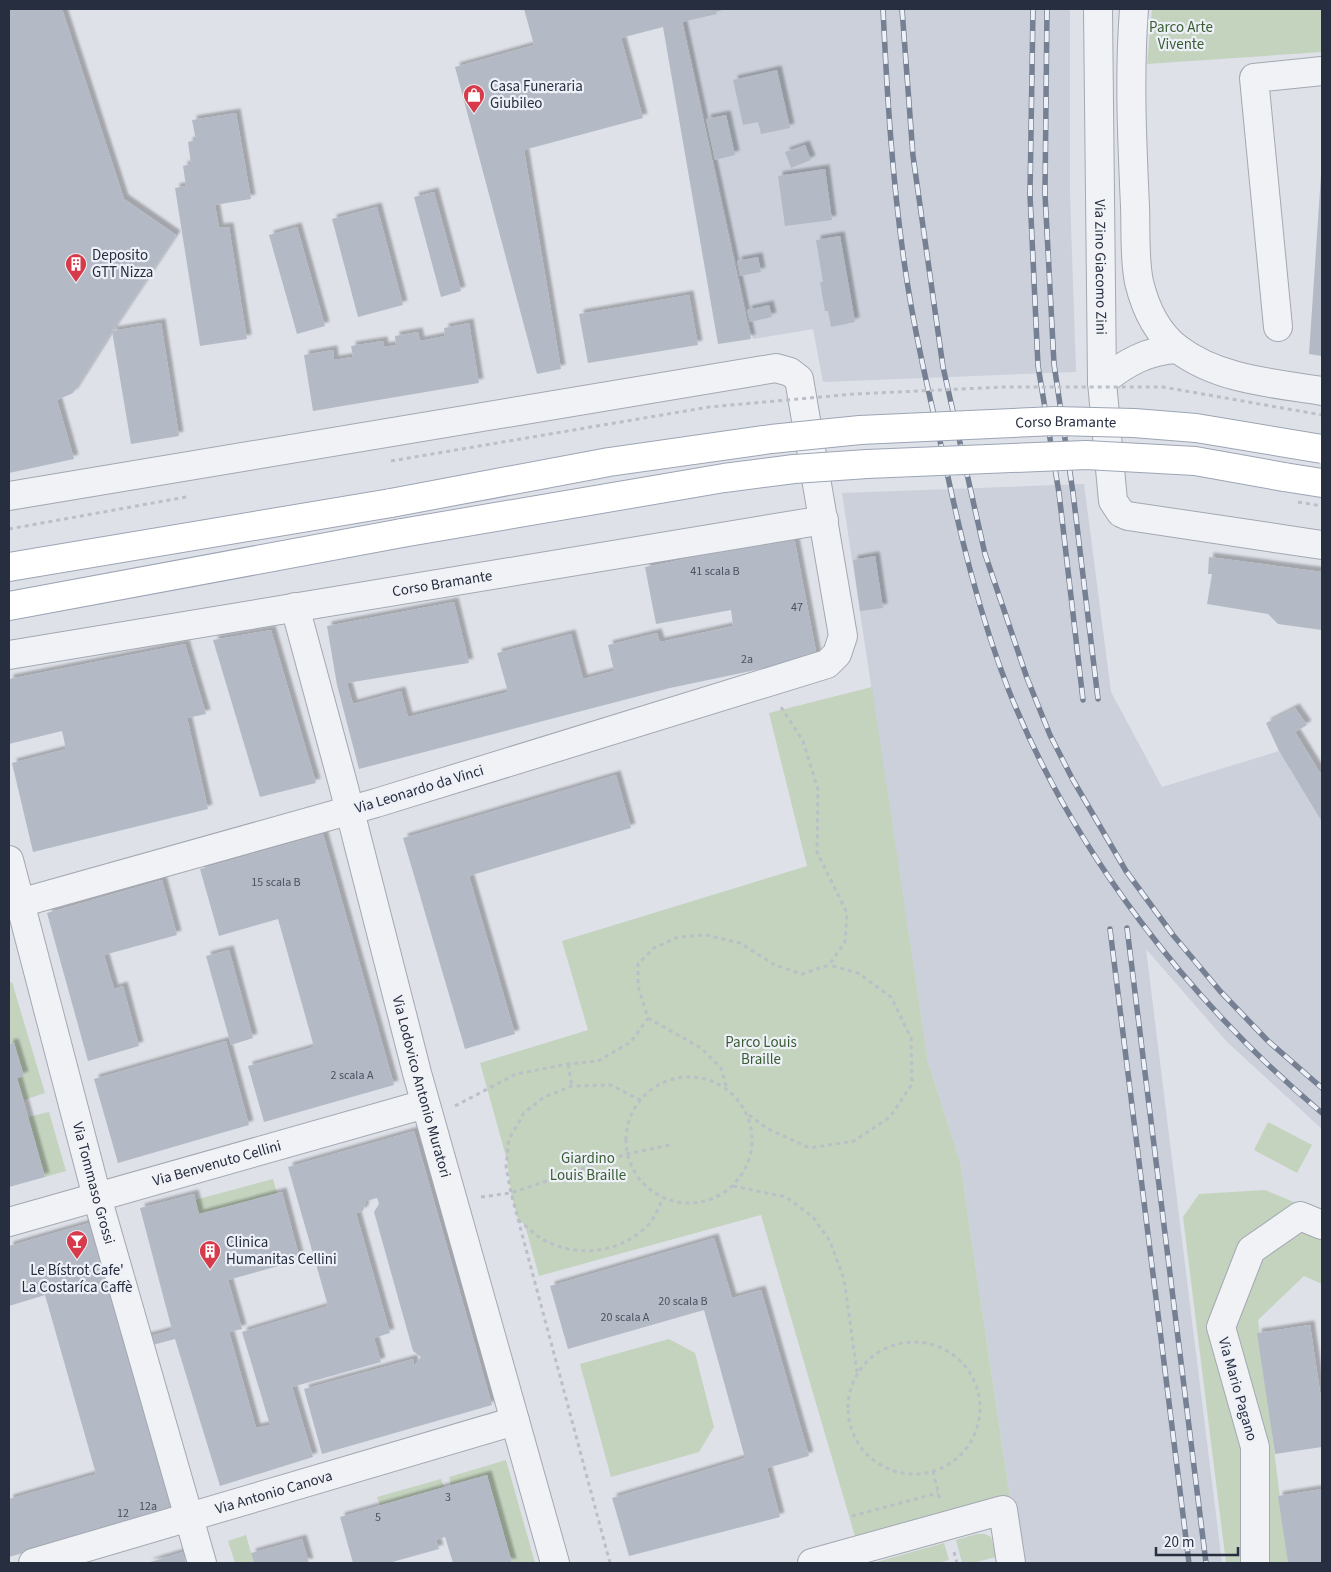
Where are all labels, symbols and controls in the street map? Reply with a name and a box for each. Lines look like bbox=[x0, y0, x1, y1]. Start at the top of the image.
park label: Parco Arte Vivente bbox=[1149, 17, 1213, 55]
place label: Casa Funeraria Giubileo bbox=[490, 76, 583, 114]
shop icon: Casa Funeraria Giubileo bbox=[462, 83, 486, 114]
street label: Via Zino Giacomo Zini bbox=[1089, 199, 1111, 335]
place label: Deposito GTT Nizza bbox=[92, 245, 153, 283]
building icon: Deposito GTT Nizza bbox=[64, 252, 88, 283]
street label: Corso Bramante bbox=[1015, 411, 1117, 434]
house number: 41 scala B bbox=[690, 563, 740, 580]
street label: Corso Bramante bbox=[391, 565, 494, 602]
house number: 47 bbox=[791, 599, 803, 616]
house number: 2a bbox=[741, 651, 753, 668]
street label: Via Leonardo da Vinci bbox=[352, 760, 486, 819]
house number: 15 scala B bbox=[251, 874, 301, 891]
street label: Via Lodovico Antonio Muratori bbox=[387, 993, 456, 1180]
park label: Parco Louis Braille bbox=[725, 1032, 797, 1070]
house number: 2 scala A bbox=[331, 1067, 374, 1084]
street label: Via Tommaso Grossi bbox=[67, 1120, 120, 1247]
street label: Via Benvenuto Cellini bbox=[150, 1135, 284, 1192]
park label: Giardino Louis Braille bbox=[550, 1148, 626, 1186]
bar icon: Le Bístrot Cafe' La Costaríca Caffè bbox=[65, 1229, 89, 1260]
place label: Clinica Humanitas Cellini bbox=[226, 1232, 337, 1270]
building icon: Clinica Humanitas Cellini bbox=[198, 1239, 222, 1270]
place label: Le Bístrot Cafe' La Costaríca Caffè bbox=[21, 1260, 133, 1298]
house number: 20 scala B bbox=[658, 1293, 708, 1310]
house number: 20 scala A bbox=[601, 1309, 650, 1326]
street label: Via Mario Pagano bbox=[1213, 1335, 1262, 1444]
street label: Via Antonio Canova bbox=[213, 1465, 335, 1520]
house number: 3 bbox=[445, 1489, 451, 1506]
house number: 12a bbox=[139, 1498, 157, 1515]
house number: 12 bbox=[117, 1505, 129, 1522]
house number: 5 bbox=[375, 1509, 381, 1526]
scale bar bbox=[1156, 1524, 1238, 1556]
text: 20 m bbox=[1164, 1532, 1194, 1553]

